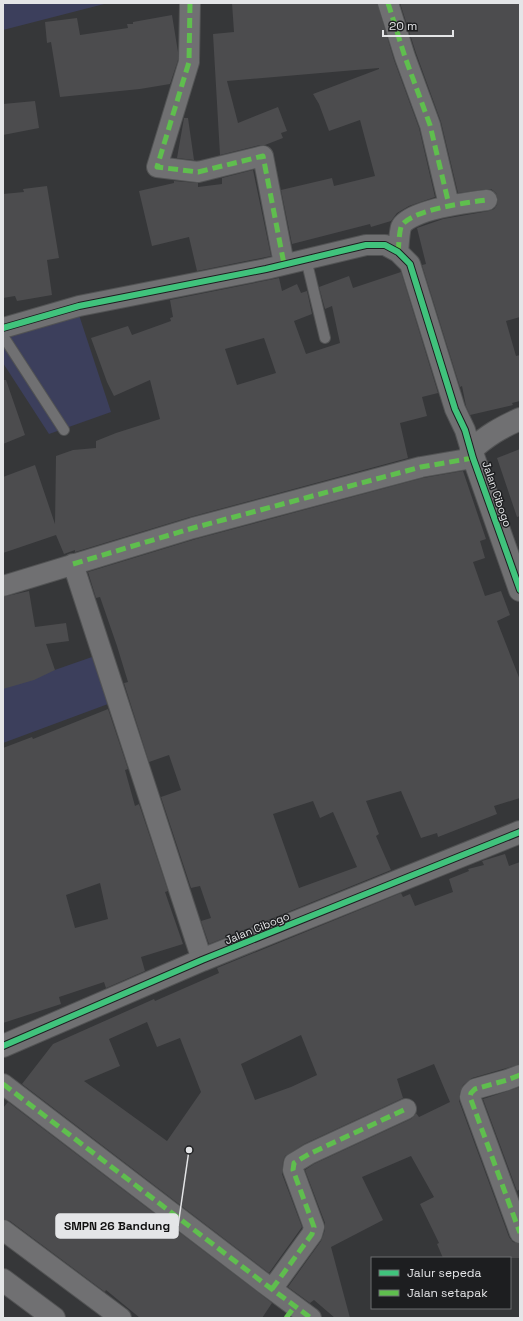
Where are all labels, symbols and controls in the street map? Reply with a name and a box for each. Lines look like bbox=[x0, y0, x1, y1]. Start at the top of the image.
scale bar bbox=[383, 12, 453, 38]
text: 20 m bbox=[389, 18, 417, 34]
street label: Jalan Cibogo bbox=[479, 459, 515, 529]
street label: Jalan Cibogo bbox=[223, 909, 292, 947]
callout: SMPN 26 Bandung bbox=[56, 1214, 178, 1238]
text: SMPN 26 Bandung bbox=[64, 1218, 170, 1234]
legend bbox=[371, 1257, 511, 1309]
text: Jalur sepeda bbox=[407, 1265, 482, 1281]
text: Jalan setapak bbox=[407, 1285, 488, 1301]

